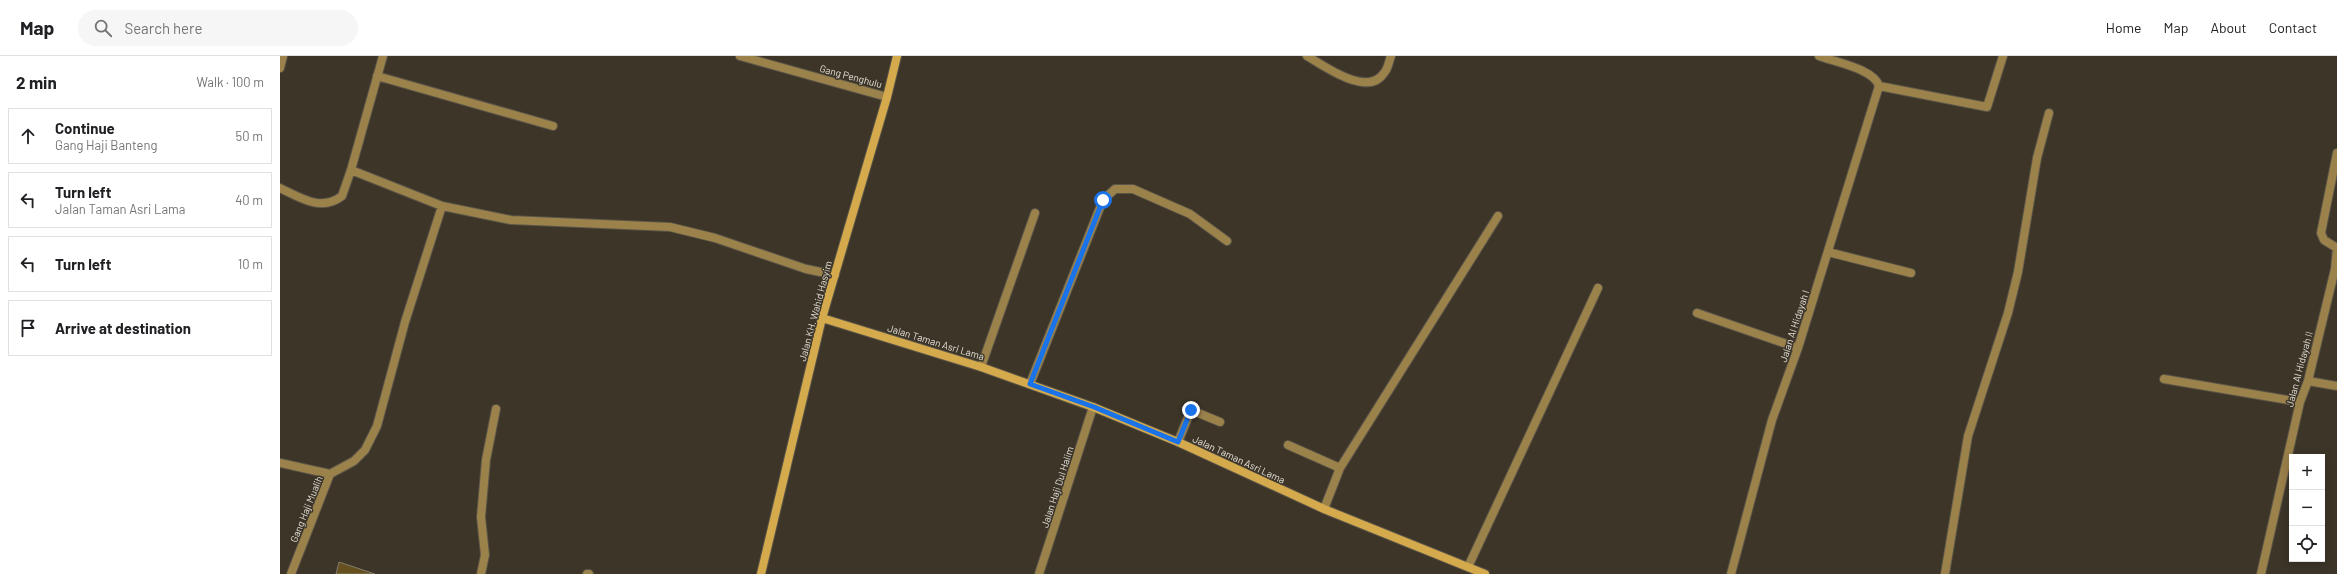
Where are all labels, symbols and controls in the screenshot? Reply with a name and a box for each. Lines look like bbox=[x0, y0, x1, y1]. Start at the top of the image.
search box bbox=[78, 10, 358, 46]
text: Map bbox=[20, 16, 54, 39]
icon: search bbox=[92, 17, 114, 39]
text: Search here bbox=[124, 19, 202, 37]
text: Home bbox=[2106, 19, 2142, 36]
text: Map bbox=[2164, 19, 2188, 36]
text: About bbox=[2210, 19, 2247, 36]
text: Contact bbox=[2269, 19, 2317, 36]
street label: Gang Penghulu bbox=[818, 62, 884, 90]
text: 2 min bbox=[16, 72, 57, 92]
text: Walk · 100 m bbox=[197, 74, 264, 90]
text: Continue bbox=[55, 119, 115, 137]
icon: ahead bbox=[17, 125, 39, 147]
text: 50 m bbox=[236, 128, 263, 144]
text: Gang Haji Banteng bbox=[55, 137, 157, 153]
text: Turn left bbox=[55, 183, 111, 201]
icon: left bbox=[17, 189, 39, 211]
route start bbox=[1094, 191, 1112, 209]
text: 40 m bbox=[235, 192, 263, 208]
text: Jalan Taman Asri Lama bbox=[55, 201, 185, 217]
icon: left bbox=[17, 253, 39, 275]
text: Turn left bbox=[55, 255, 111, 273]
text: 10 m bbox=[238, 256, 263, 272]
street label: Jalan KH. Wahid Hasyim bbox=[796, 259, 834, 363]
street label: Jalan Al Hidayah I bbox=[1777, 288, 1811, 364]
icon: arrive bbox=[17, 317, 39, 339]
text: Arrive at destination bbox=[55, 319, 191, 337]
street label: Jalan Taman Asri Lama bbox=[886, 322, 986, 362]
street label: Jalan Al Hidayah II bbox=[2283, 330, 2315, 408]
route end bbox=[1182, 401, 1200, 419]
street label: Jalan Taman Asri Lama bbox=[1191, 432, 1287, 486]
street label: Jalan Haji Dul Halim bbox=[1038, 445, 1076, 529]
map controls bbox=[2289, 454, 2325, 562]
button: + bbox=[2289, 454, 2325, 490]
street label: Gang Haji Mualih bbox=[287, 474, 325, 544]
button: − bbox=[2289, 490, 2325, 526]
button: locate bbox=[2289, 526, 2325, 562]

